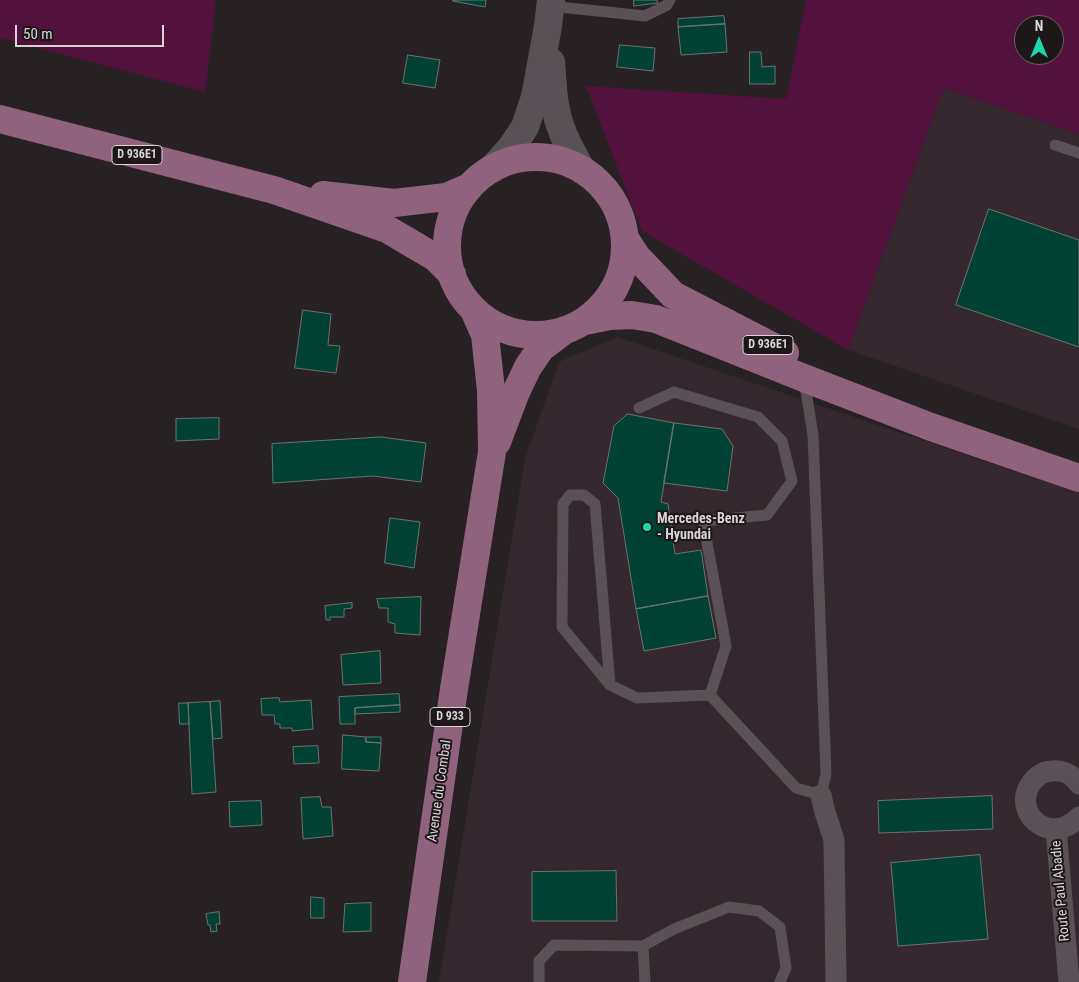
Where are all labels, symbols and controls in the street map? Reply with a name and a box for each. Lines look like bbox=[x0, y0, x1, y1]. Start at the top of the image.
scale bar bbox=[18, 15, 166, 47]
north arrow bbox=[1014, 15, 1064, 65]
text: N bbox=[1035, 18, 1043, 34]
text: 50 m bbox=[23, 25, 53, 43]
road number: D 936E1 bbox=[112, 146, 162, 164]
road number: D 936E1 bbox=[743, 336, 793, 354]
place label: Mercedes-Benz - Hyundai bbox=[657, 511, 745, 544]
marker: Mercedes-Benz - Hyundai bbox=[641, 521, 653, 533]
road number: D 933 bbox=[430, 708, 470, 726]
street label: Avenue du Combal bbox=[425, 739, 455, 843]
street label: Route Paul Abadie bbox=[1048, 840, 1074, 942]

